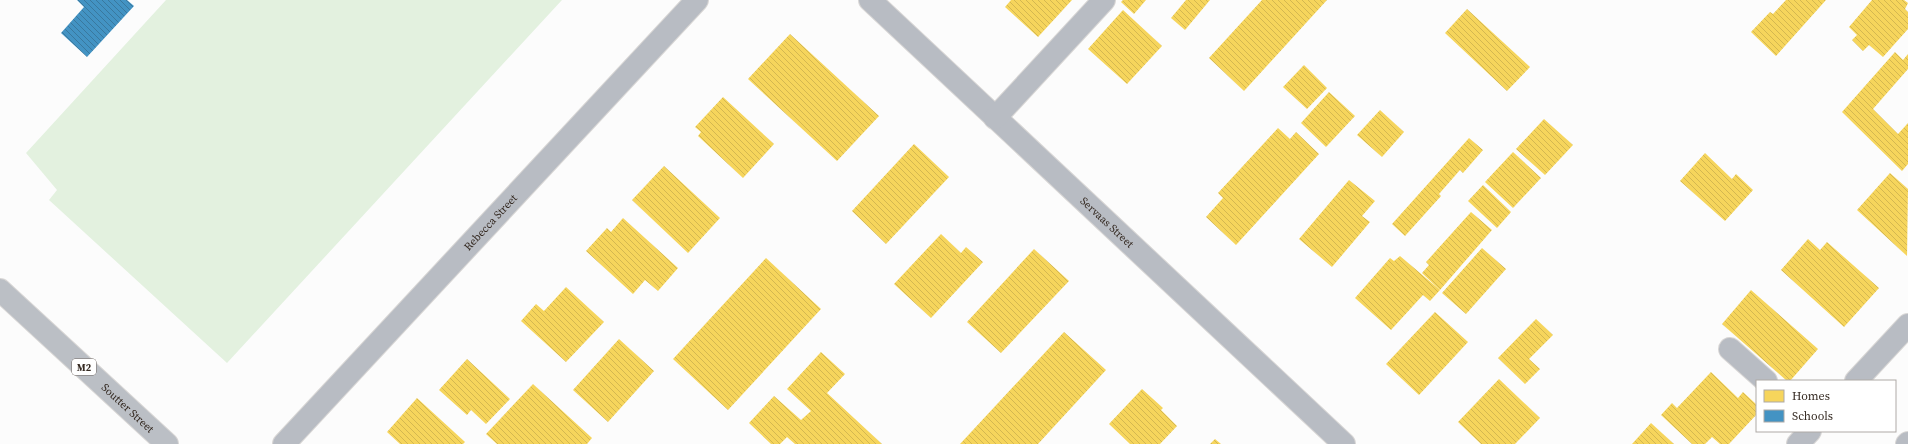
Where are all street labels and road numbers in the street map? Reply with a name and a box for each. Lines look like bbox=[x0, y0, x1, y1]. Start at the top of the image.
street label: Rebecca Street bbox=[460, 190, 521, 254]
street label: Servaas Street bbox=[1077, 193, 1138, 251]
road number: M2 bbox=[72, 359, 96, 375]
street label: Soutter Street bbox=[98, 380, 158, 436]

